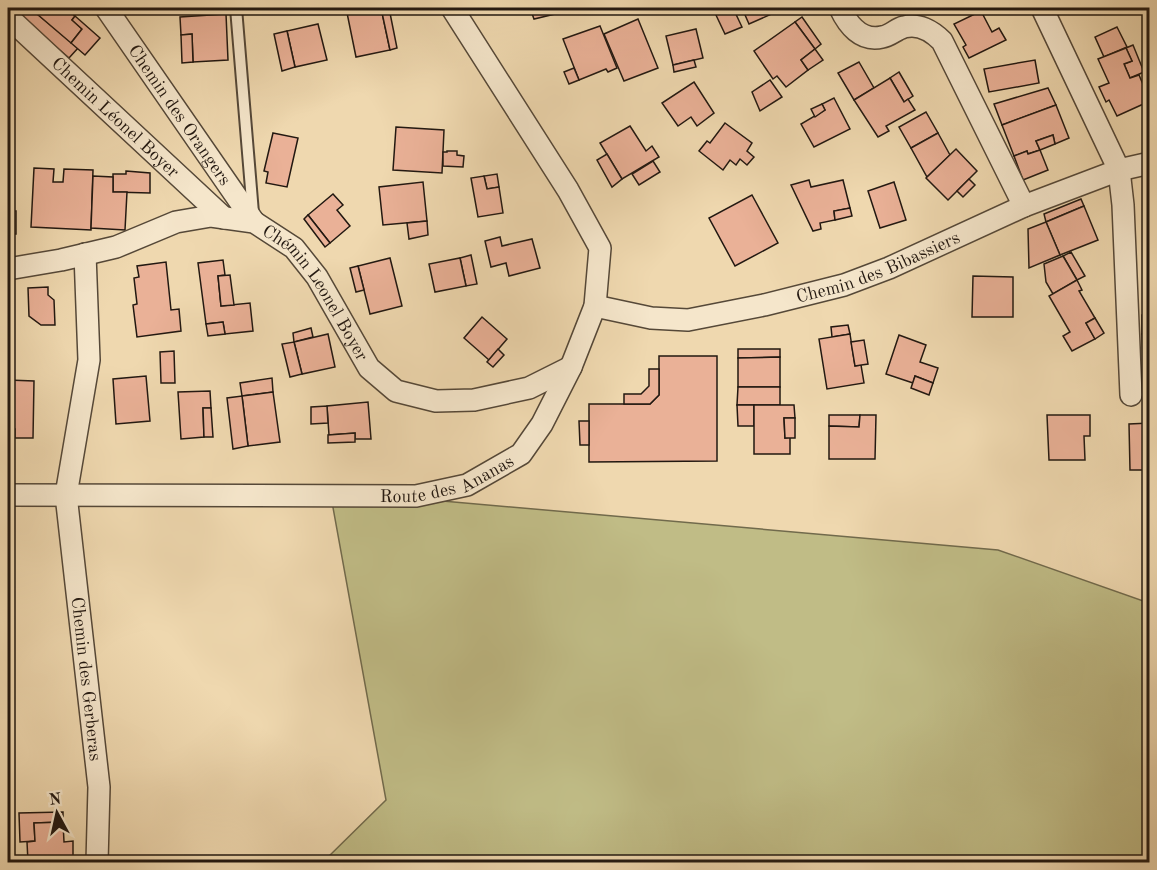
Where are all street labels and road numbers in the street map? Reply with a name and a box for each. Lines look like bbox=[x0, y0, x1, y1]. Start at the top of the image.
street label: Chemin des Orangers bbox=[124, 42, 234, 189]
street label: Chemin Léonel Boyer bbox=[48, 54, 183, 182]
street label: Chémin Leonel Boyer bbox=[259, 222, 371, 365]
street label: Chemin des Bibassiers bbox=[794, 229, 963, 307]
street label: Route des Ananas bbox=[380, 452, 517, 506]
street label: Chemin des Gerberas bbox=[68, 596, 104, 762]

